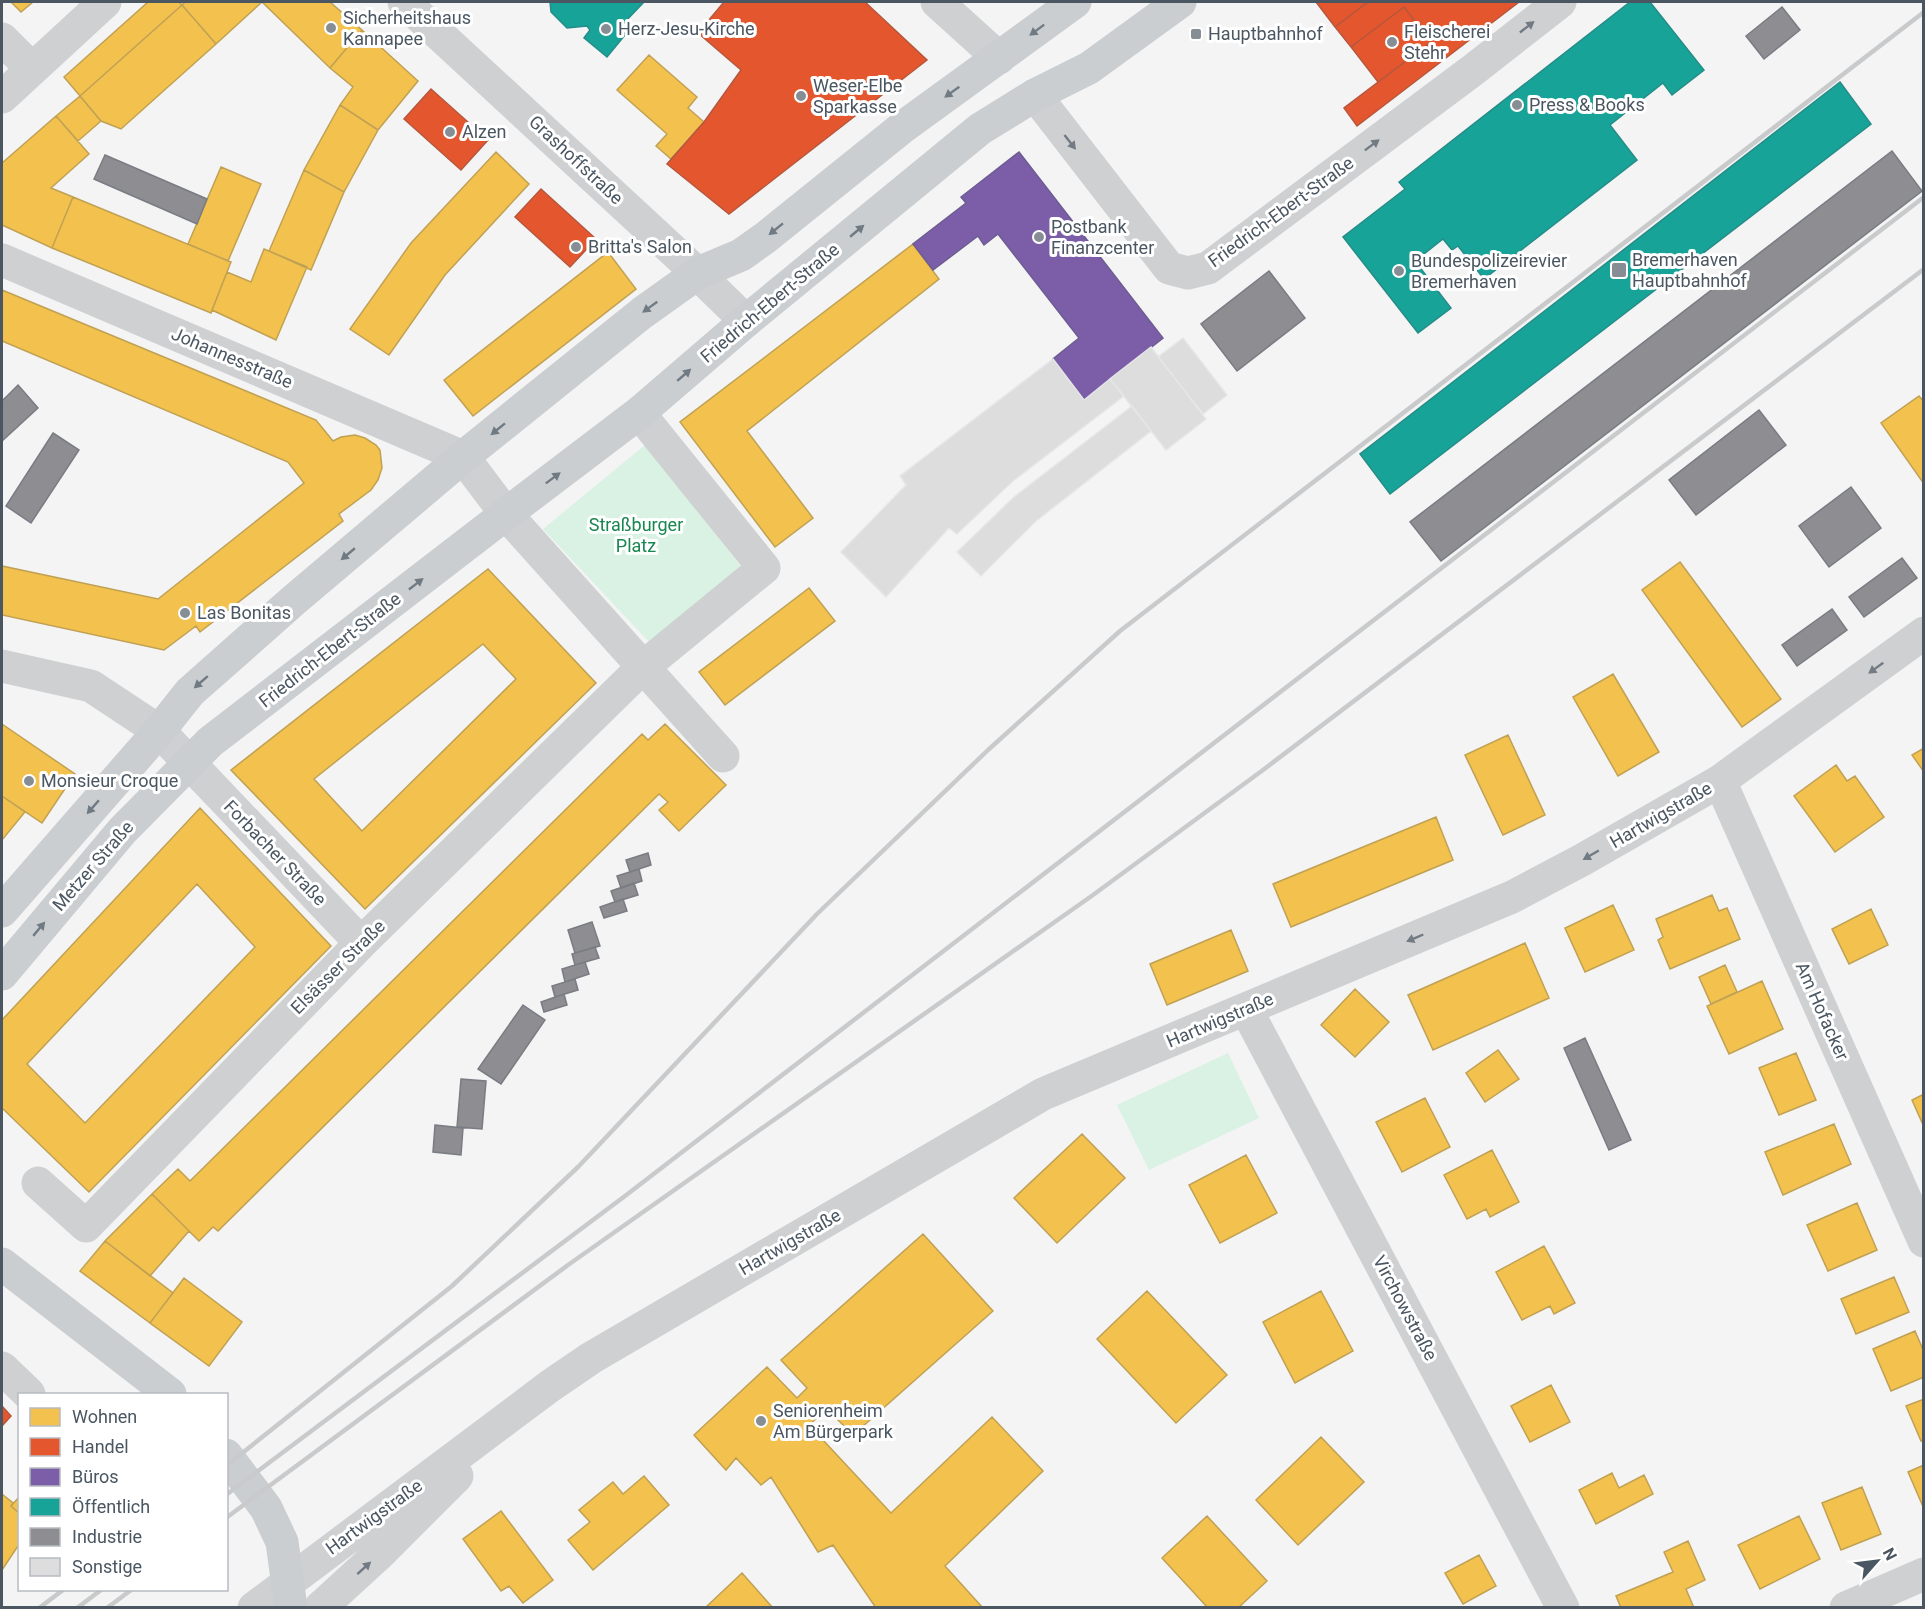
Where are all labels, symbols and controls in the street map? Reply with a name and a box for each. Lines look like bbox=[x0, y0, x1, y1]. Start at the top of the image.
place label: Sicherheitshaus Kannapee bbox=[343, 7, 471, 49]
place label: Herz-Jesu-Kirche bbox=[618, 18, 755, 39]
marker: Sicherheitshaus Kannapee bbox=[324, 21, 338, 35]
place label: Fleischerei Stehr bbox=[1404, 21, 1490, 63]
one-way arrow bbox=[1519, 21, 1535, 34]
marker: Herz-Jesu-Kirche bbox=[599, 22, 613, 36]
place label: Hauptbahnhof bbox=[1208, 23, 1323, 44]
one-way arrow bbox=[1030, 24, 1046, 36]
marker: Hauptbahnhof bbox=[1189, 27, 1203, 41]
marker: Fleischerei Stehr bbox=[1385, 35, 1399, 49]
place label: Weser-Elbe Sparkasse bbox=[813, 75, 902, 117]
one-way arrow bbox=[944, 86, 960, 98]
marker: Weser-Elbe Sparkasse bbox=[794, 89, 808, 103]
place label: Press & Books bbox=[1529, 94, 1645, 115]
marker: Press & Books bbox=[1510, 98, 1524, 112]
street label: Grashoffstraße bbox=[525, 111, 628, 208]
place label: Alzen bbox=[462, 121, 506, 142]
marker: Alzen bbox=[443, 125, 457, 139]
one-way arrow bbox=[1064, 134, 1076, 149]
one-way arrow bbox=[1363, 139, 1379, 151]
street label: Friedrich-Ebert-Straße bbox=[1204, 152, 1357, 271]
place label: Postbank Finanzcenter bbox=[1051, 216, 1154, 258]
one-way arrow bbox=[768, 223, 784, 236]
one-way arrow bbox=[849, 224, 865, 237]
marker: Postbank Finanzcenter bbox=[1032, 230, 1046, 244]
place label: Britta's Salon bbox=[588, 236, 692, 257]
street label: Friedrich-Ebert-Straße bbox=[696, 239, 843, 367]
marker: Britta's Salon bbox=[569, 240, 583, 254]
place label: Bremerhaven Hauptbahnhof bbox=[1632, 249, 1747, 291]
place label: Bundespolizeirevier Bremerhaven bbox=[1411, 250, 1567, 292]
marker: Bremerhaven Hauptbahnhof bbox=[1610, 261, 1628, 279]
marker: Bundespolizeirevier Bremerhaven bbox=[1392, 264, 1406, 278]
one-way arrow bbox=[643, 301, 659, 313]
street label: Johannesstraße bbox=[168, 323, 296, 393]
one-way arrow bbox=[676, 369, 692, 382]
one-way arrow bbox=[490, 422, 506, 435]
one-way arrow bbox=[545, 473, 560, 485]
park label: Straßburger Platz bbox=[589, 514, 683, 556]
one-way arrow bbox=[341, 547, 356, 560]
one-way arrow bbox=[408, 577, 424, 590]
street label: Friedrich-Ebert-Straße bbox=[255, 588, 405, 712]
place label: Las Bonitas bbox=[197, 602, 291, 623]
marker: Las Bonitas bbox=[178, 606, 192, 620]
one-way arrow bbox=[1869, 661, 1884, 673]
one-way arrow bbox=[194, 675, 209, 688]
place label: Monsieur Croque bbox=[41, 770, 178, 791]
marker: Monsieur Croque bbox=[22, 774, 36, 788]
street label: Hartwigstraße bbox=[1606, 777, 1715, 852]
street label: Forbacher Straße bbox=[220, 796, 331, 910]
one-way arrow bbox=[87, 799, 100, 815]
street label: Metzer Straße bbox=[48, 816, 137, 915]
one-way arrow bbox=[1582, 850, 1599, 860]
street label: Elsässer Straße bbox=[286, 915, 389, 1018]
one-way arrow bbox=[33, 921, 46, 937]
one-way arrow bbox=[1405, 933, 1423, 943]
street label: Am Hofacker bbox=[1791, 958, 1853, 1063]
street label: Hartwigstraße bbox=[1163, 988, 1276, 1051]
street label: Hartwigstraße bbox=[735, 1204, 844, 1279]
street label: Virchowstraße bbox=[1369, 1252, 1442, 1364]
legend bbox=[18, 1393, 228, 1591]
place label: Seniorenheim Am Bürgerpark bbox=[773, 1400, 894, 1442]
text: Wohnen bbox=[72, 1406, 137, 1427]
marker: Seniorenheim Am Bürgerpark bbox=[754, 1414, 768, 1428]
text: Handel bbox=[72, 1436, 129, 1457]
text: Büros bbox=[72, 1466, 119, 1487]
street label: Hartwigstraße bbox=[321, 1475, 426, 1559]
text: Öffentlich bbox=[72, 1496, 150, 1517]
text: Industrie bbox=[72, 1526, 142, 1547]
north arrow bbox=[1847, 1531, 1907, 1591]
text: N bbox=[1879, 1545, 1901, 1564]
text: Sonstige bbox=[72, 1556, 142, 1577]
one-way arrow bbox=[356, 1562, 371, 1575]

